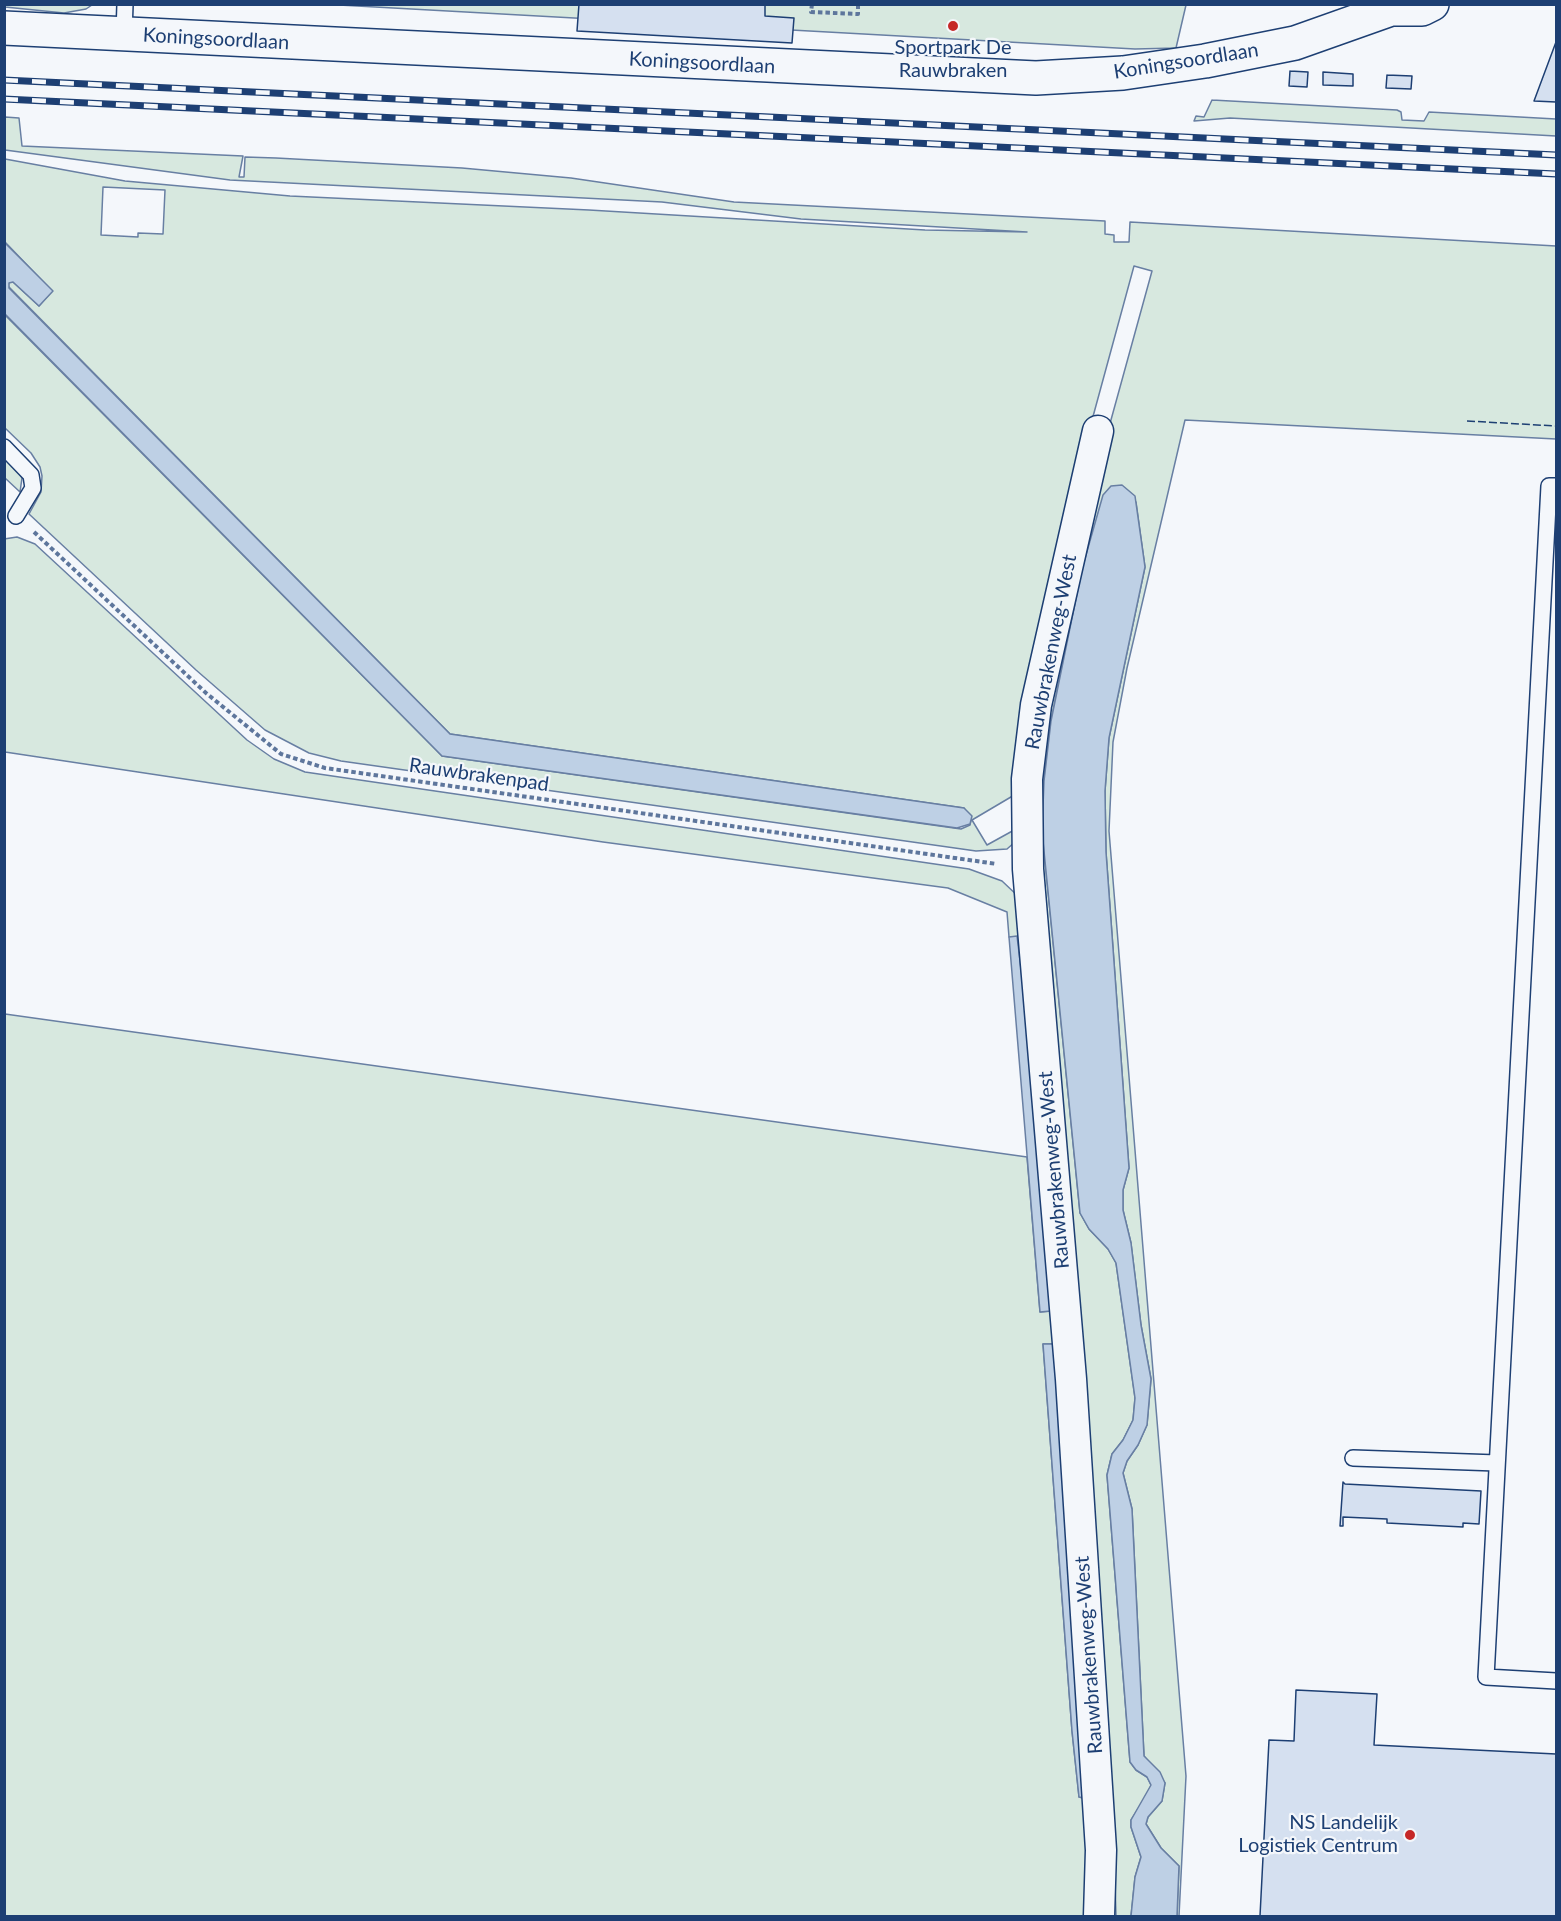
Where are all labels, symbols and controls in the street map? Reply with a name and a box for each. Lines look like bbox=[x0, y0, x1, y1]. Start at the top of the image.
marker: Sportpark De Rauwbraken bbox=[946, 19, 960, 33]
street label: Koningsoordlaan bbox=[142, 23, 290, 55]
place label: Sportpark De Rauwbraken bbox=[895, 36, 1011, 83]
street label: Koningsoordlaan bbox=[1112, 38, 1260, 84]
street label: Koningsoordlaan bbox=[628, 47, 776, 79]
street label: Rauwbrakenweg-West bbox=[1020, 552, 1082, 752]
street label: Rauwbrakenpad bbox=[407, 753, 551, 797]
street label: Rauwbrakenweg-West bbox=[1033, 1070, 1075, 1270]
street label: Rauwbrakenweg-West bbox=[1070, 1555, 1108, 1755]
place label: NS Landelijk Logistiek Centrum bbox=[1238, 1811, 1398, 1858]
marker: NS Landelijk Logistiek Centrum bbox=[1403, 1828, 1417, 1842]

